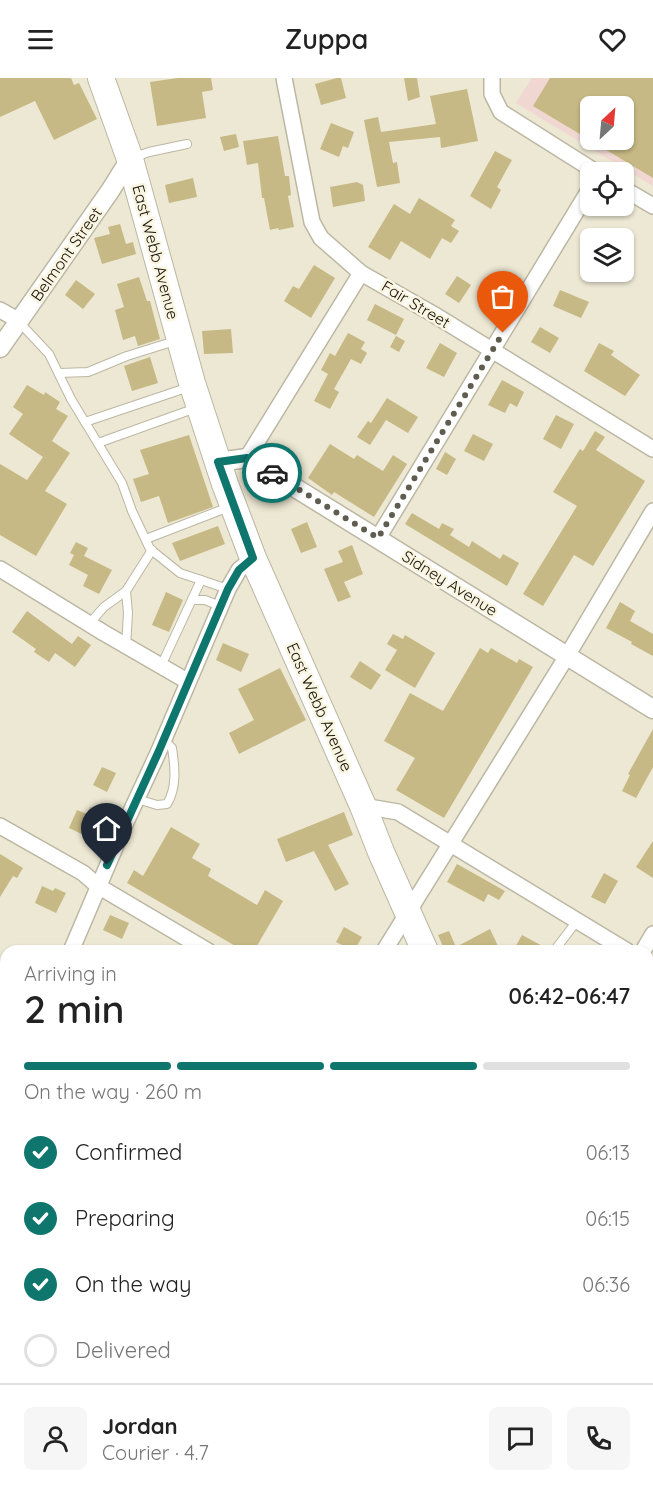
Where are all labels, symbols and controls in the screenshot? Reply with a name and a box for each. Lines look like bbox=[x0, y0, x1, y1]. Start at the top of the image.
text: Zuppa bbox=[285, 22, 368, 56]
icon: menu bbox=[24, 23, 57, 56]
icon: heart bbox=[596, 23, 629, 56]
north arrow bbox=[580, 96, 634, 150]
map controls bbox=[580, 96, 634, 282]
button: locate bbox=[580, 162, 634, 216]
street label: East Webb Avenue bbox=[128, 182, 184, 322]
street label: Belmont Street bbox=[26, 203, 106, 305]
button: layers bbox=[580, 228, 634, 282]
pin bbox=[477, 271, 528, 333]
street label: Fair Street bbox=[378, 276, 454, 332]
icon: bag bbox=[486, 280, 519, 313]
courier bbox=[242, 443, 302, 503]
icon: car bbox=[256, 457, 289, 490]
street label: Sidney Avenue bbox=[399, 546, 501, 620]
street label: East Webb Avenue bbox=[283, 640, 357, 774]
pin bbox=[81, 803, 132, 865]
icon: home bbox=[90, 812, 123, 845]
text: Arriving in bbox=[24, 961, 117, 986]
text: 06:42–06:47 bbox=[509, 982, 630, 1010]
text: 2 min bbox=[24, 984, 125, 1033]
text: On the way · 260 m bbox=[24, 1079, 202, 1104]
icon: check bbox=[24, 1136, 57, 1169]
text: Confirmed bbox=[75, 1138, 182, 1166]
text: 06:13 bbox=[586, 1140, 630, 1165]
icon: check bbox=[24, 1202, 57, 1235]
text: Preparing bbox=[75, 1204, 175, 1232]
text: 06:15 bbox=[585, 1206, 630, 1231]
icon: check bbox=[24, 1268, 57, 1301]
text: On the way bbox=[75, 1270, 191, 1298]
text: 06:36 bbox=[582, 1272, 630, 1297]
text: Delivered bbox=[75, 1336, 171, 1364]
button: person bbox=[24, 1407, 87, 1470]
button: chat bbox=[489, 1407, 552, 1470]
button: phone bbox=[567, 1407, 630, 1470]
text: Jordan bbox=[102, 1412, 178, 1440]
text: Courier · 4.7 bbox=[102, 1440, 209, 1465]

